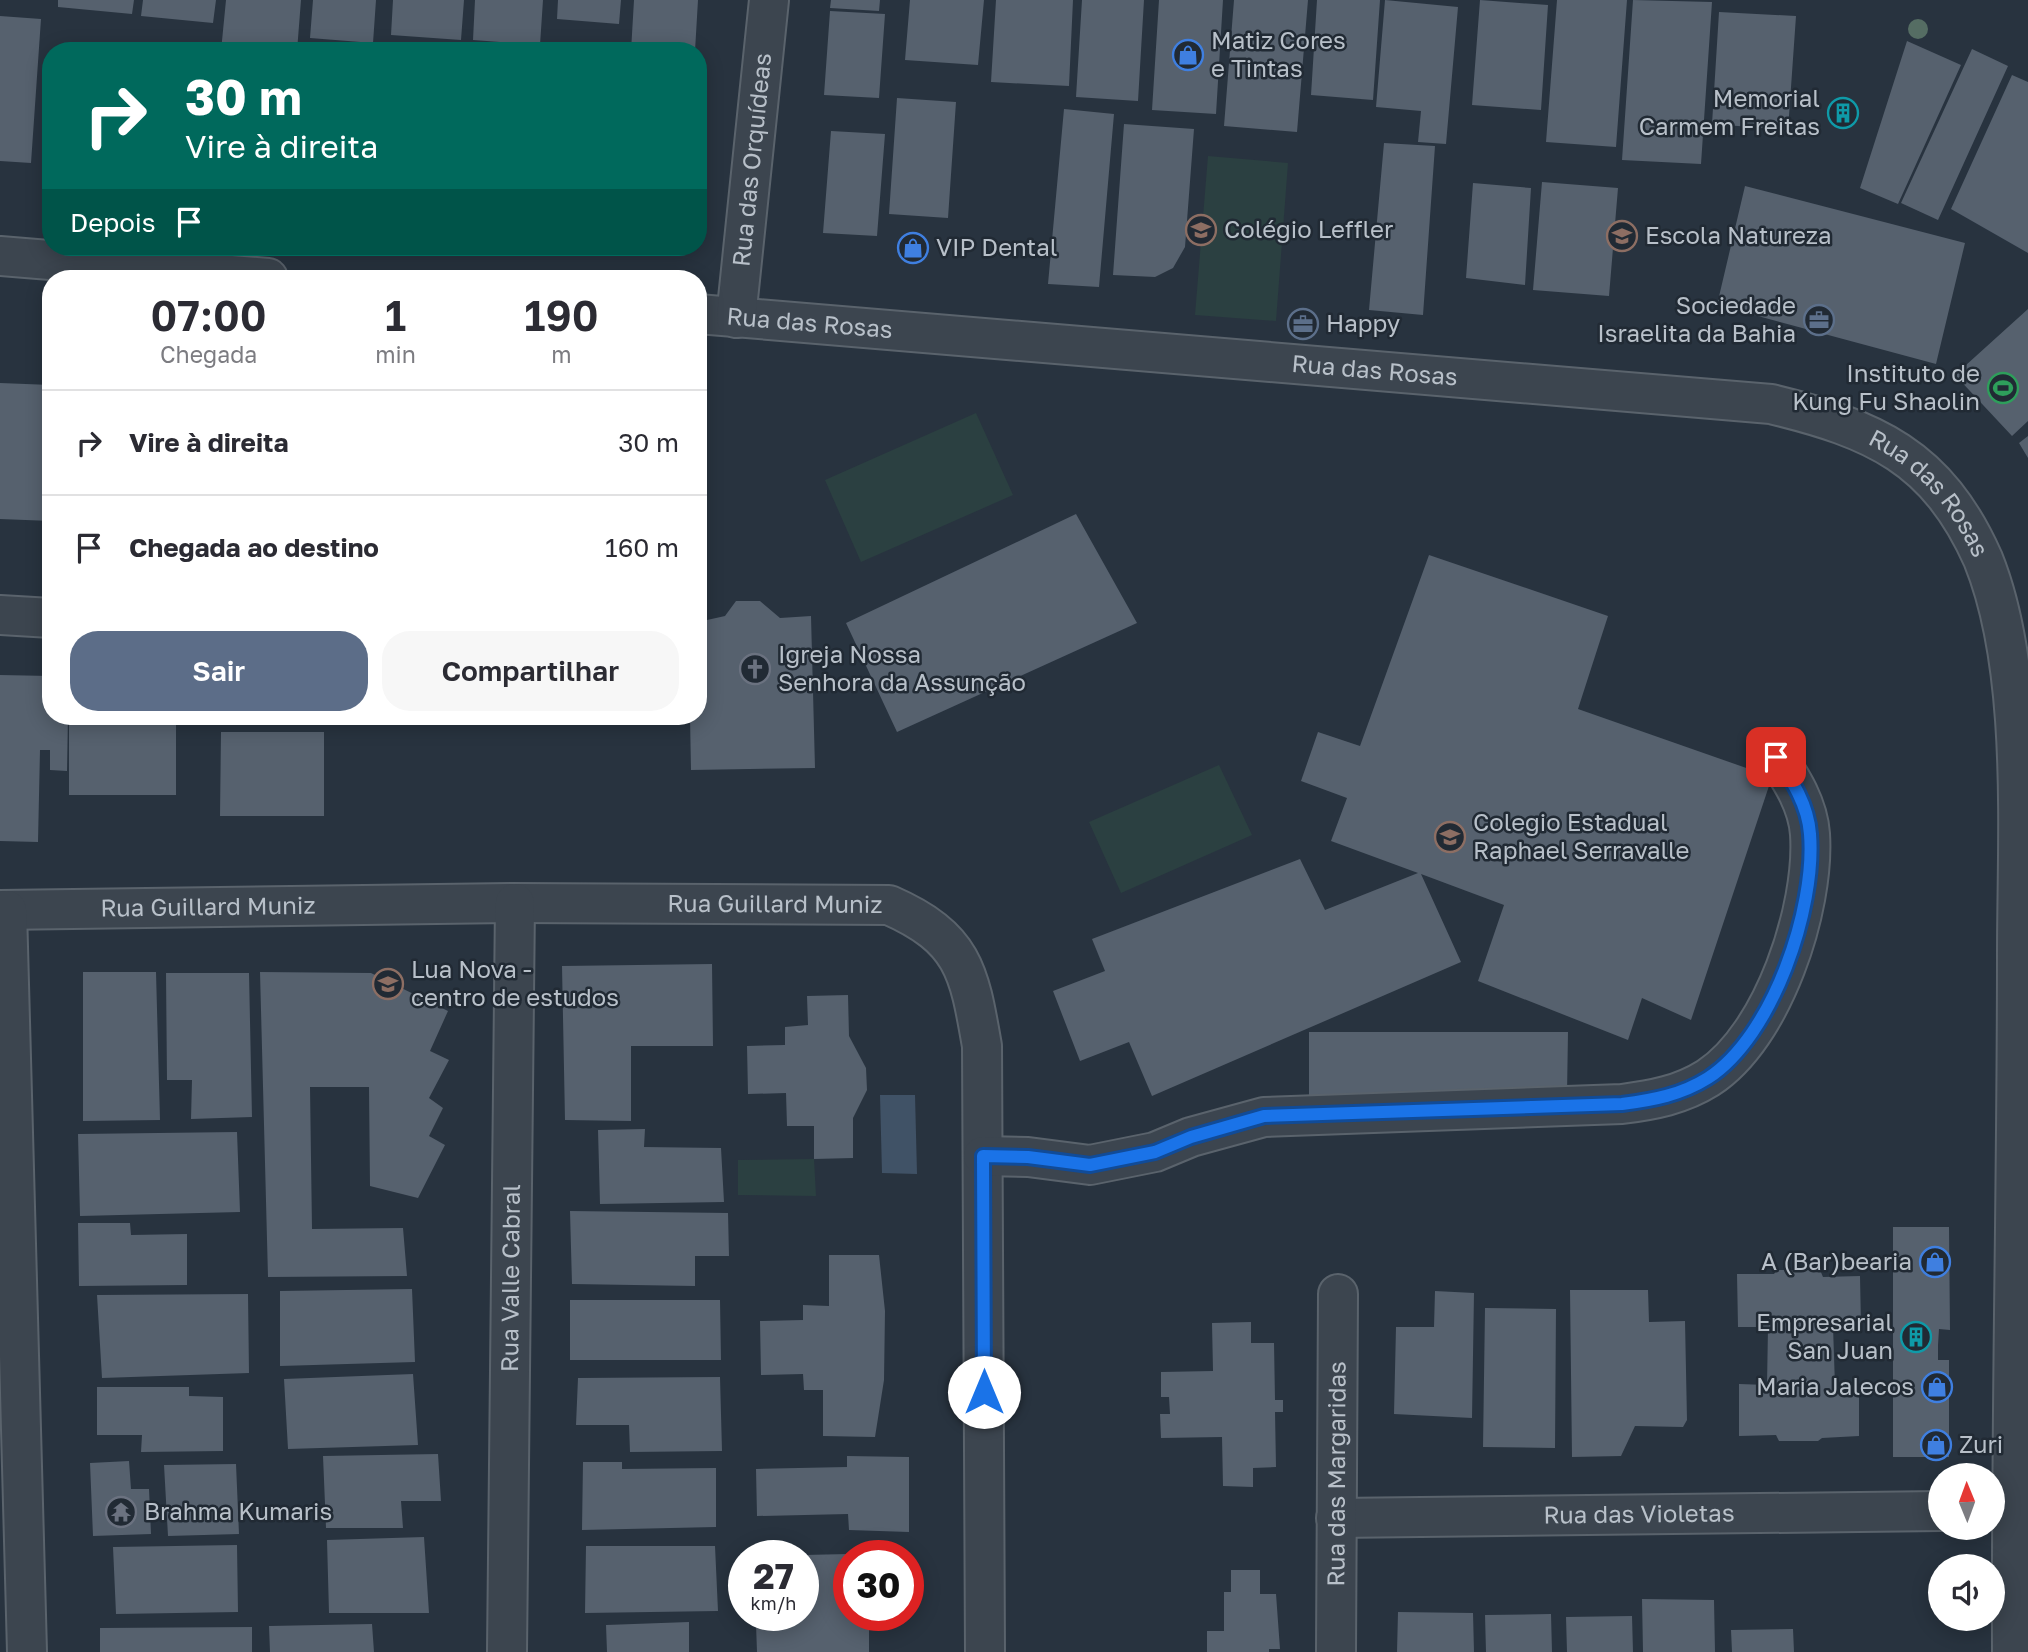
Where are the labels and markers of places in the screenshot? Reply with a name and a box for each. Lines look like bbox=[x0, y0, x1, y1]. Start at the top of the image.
place label: Matiz Cores e Tintas bbox=[1211, 25, 1346, 82]
shop icon: Matiz Cores e Tintas bbox=[1171, 38, 1205, 72]
place label: Memorial Carmem Freitas bbox=[1639, 83, 1820, 140]
building icon: Memorial Carmem Freitas bbox=[1826, 96, 1860, 130]
school or university icon: Colégio Leffler bbox=[1184, 213, 1218, 247]
place label: Colégio Leffler bbox=[1224, 214, 1393, 243]
school or university icon: Escola Natureza bbox=[1605, 219, 1639, 253]
place label: Escola Natureza bbox=[1645, 220, 1832, 249]
shop icon: VIP Dental bbox=[896, 231, 930, 265]
place label: VIP Dental bbox=[936, 232, 1057, 261]
place label: Sociedade Israelita da Bahia bbox=[1597, 290, 1796, 347]
office icon: Sociedade Israelita da Bahia bbox=[1802, 303, 1836, 337]
office icon: Happy bbox=[1286, 307, 1320, 341]
place label: Happy bbox=[1326, 308, 1400, 337]
place label: Instituto de Kung Fu Shaolin bbox=[1792, 358, 1980, 415]
sports icon: Instituto de Kung Fu Shaolin bbox=[1986, 371, 2020, 405]
place label: Igreja Nossa Senhora da Assunção bbox=[778, 639, 1026, 696]
church icon: Igreja Nossa Senhora da Assunção bbox=[738, 652, 772, 686]
pin bbox=[1746, 727, 1806, 787]
place label: Colegio Estadual Raphael Serravalle bbox=[1473, 807, 1689, 864]
school or university icon: Colegio Estadual Raphael Serravalle bbox=[1433, 820, 1467, 854]
place label: Lua Nova - centro de estudos bbox=[411, 954, 619, 1011]
school or university icon: Lua Nova - centro de estudos bbox=[371, 967, 405, 1001]
shop icon: A (Bar)bearia bbox=[1918, 1245, 1952, 1279]
place label: A (Bar)bearia bbox=[1761, 1246, 1912, 1275]
place label: Empresarial San Juan bbox=[1756, 1307, 1893, 1364]
building icon: Empresarial San Juan bbox=[1899, 1320, 1933, 1354]
shop icon: Maria Jalecos bbox=[1920, 1370, 1954, 1404]
place label: Maria Jalecos bbox=[1756, 1371, 1914, 1400]
shop icon: Zuri bbox=[1919, 1428, 1953, 1462]
place label: Zuri bbox=[1959, 1429, 2003, 1458]
temple icon: Brahma Kumaris bbox=[104, 1495, 138, 1529]
place label: Brahma Kumaris bbox=[144, 1496, 332, 1525]

